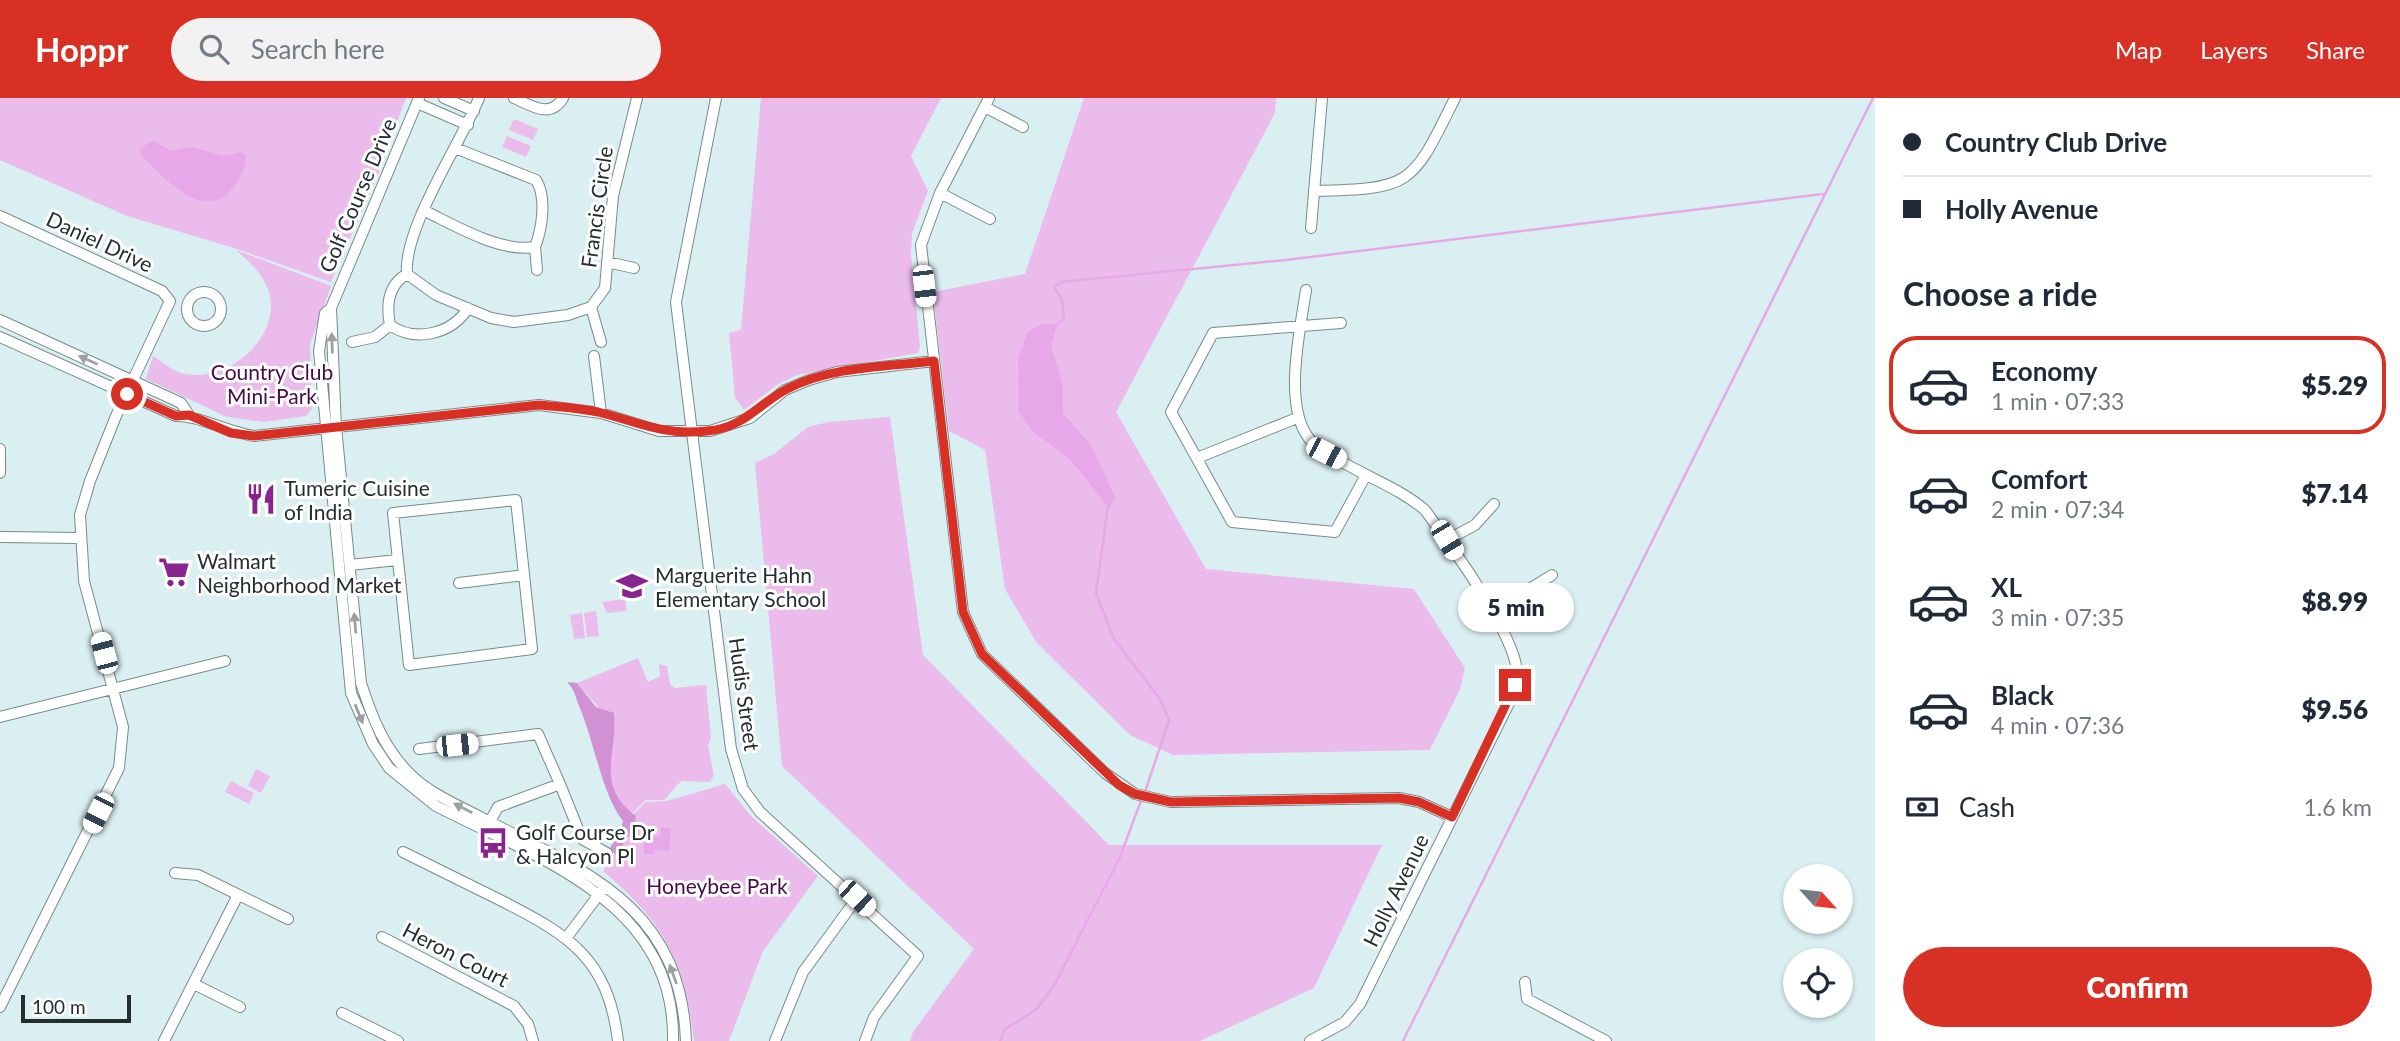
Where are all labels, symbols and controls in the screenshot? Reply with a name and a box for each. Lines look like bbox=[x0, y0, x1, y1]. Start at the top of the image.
search box bbox=[171, 18, 661, 81]
text: Hoppr bbox=[35, 29, 129, 69]
icon: search bbox=[195, 30, 233, 68]
text: Search here bbox=[251, 33, 385, 65]
text: Map bbox=[2115, 35, 2162, 64]
text: Layers bbox=[2200, 35, 2268, 64]
text: Share bbox=[2306, 35, 2365, 64]
street label: Golf Course Drive bbox=[313, 114, 401, 276]
text: Country Club Drive bbox=[1945, 126, 2167, 158]
street label: Francis Circle bbox=[575, 145, 617, 269]
text: Holly Avenue bbox=[1945, 193, 2098, 225]
street label: Daniel Drive bbox=[43, 205, 157, 277]
car bbox=[912, 264, 937, 308]
text: Choose a ride bbox=[1903, 274, 2097, 313]
one-way arrow bbox=[326, 332, 337, 354]
one-way arrow bbox=[78, 354, 98, 366]
icon: car bbox=[1907, 354, 1970, 417]
text: Economy bbox=[1991, 355, 2097, 387]
park label: Country Club Mini-Park bbox=[211, 359, 333, 408]
text: $5.29 bbox=[2301, 369, 2368, 401]
route start bbox=[111, 378, 143, 410]
text: 1 min · 07:33 bbox=[1991, 387, 2124, 415]
car bbox=[1303, 434, 1350, 472]
icon: car bbox=[1907, 462, 1970, 525]
text: Comfort bbox=[1991, 463, 2088, 495]
place label: Tumeric Cuisine of India bbox=[284, 475, 430, 524]
text: $7.14 bbox=[2301, 477, 2368, 509]
restaurant icon: Tumeric Cuisine of India bbox=[244, 482, 278, 516]
text: 2 min · 07:34 bbox=[1991, 495, 2124, 523]
car bbox=[1428, 517, 1467, 563]
place label: Walmart Neighborhood Market bbox=[197, 548, 402, 597]
supermarket icon: Walmart Neighborhood Market bbox=[157, 555, 191, 589]
place label: Marguerite Hahn Elementary School bbox=[655, 562, 826, 611]
school or university icon: Marguerite Hahn Elementary School bbox=[615, 569, 649, 603]
icon: car bbox=[1907, 570, 1970, 633]
text: XL bbox=[1991, 571, 2022, 603]
callout: 5 min bbox=[1457, 584, 1573, 632]
text: $8.99 bbox=[2301, 585, 2368, 617]
text: 5 min bbox=[1487, 593, 1545, 621]
text: 3 min · 07:35 bbox=[1991, 603, 2124, 631]
one-way arrow bbox=[350, 612, 361, 634]
car bbox=[89, 630, 120, 676]
street label: Hudis Street bbox=[725, 636, 765, 753]
route end bbox=[1499, 669, 1531, 701]
icon: car bbox=[1907, 678, 1970, 741]
text: Black bbox=[1991, 679, 2054, 711]
text: $9.56 bbox=[2301, 693, 2368, 725]
one-way arrow bbox=[353, 703, 364, 724]
text: 4 min · 07:36 bbox=[1991, 711, 2124, 739]
car bbox=[436, 732, 479, 758]
icon: cash bbox=[1903, 788, 1941, 826]
car bbox=[80, 790, 117, 836]
text: Cash bbox=[1959, 791, 2015, 823]
text: 1.6 km bbox=[2303, 793, 2372, 821]
one-way arrow bbox=[453, 802, 473, 813]
place label: Golf Course Dr & Halcyon Pl bbox=[516, 819, 655, 868]
bus stop icon: Golf Course Dr & Halcyon Pl bbox=[476, 826, 510, 860]
street label: Holly Avenue bbox=[1357, 830, 1433, 950]
north arrow bbox=[1783, 864, 1853, 934]
map controls bbox=[1783, 864, 1853, 1018]
park label: Honeybee Park bbox=[646, 873, 788, 898]
car bbox=[835, 876, 880, 920]
street label: Heron Court bbox=[399, 917, 514, 992]
button: Confirm bbox=[1903, 947, 2372, 1027]
button: locate bbox=[1783, 948, 1853, 1018]
one-way arrow bbox=[667, 964, 678, 985]
scale bar bbox=[21, 992, 131, 1024]
text: 100 m bbox=[32, 995, 86, 1018]

